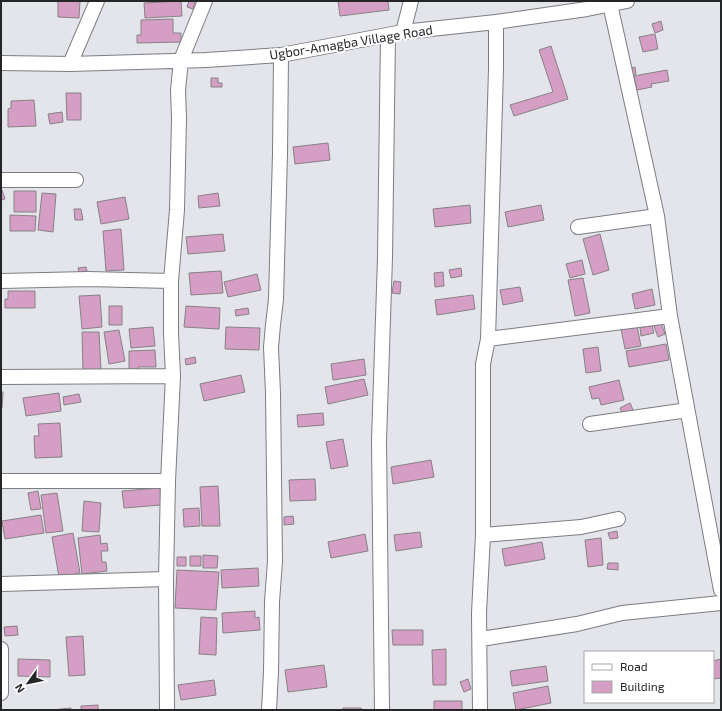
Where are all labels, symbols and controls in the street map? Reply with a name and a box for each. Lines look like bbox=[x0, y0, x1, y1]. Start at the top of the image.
street label: Ugbor-Amagba Village Road bbox=[268, 21, 434, 63]
legend bbox=[584, 651, 714, 703]
text: Road bbox=[620, 659, 648, 673]
north arrow bbox=[8, 663, 48, 703]
text: Building bbox=[620, 679, 665, 693]
text: N bbox=[12, 682, 27, 696]

